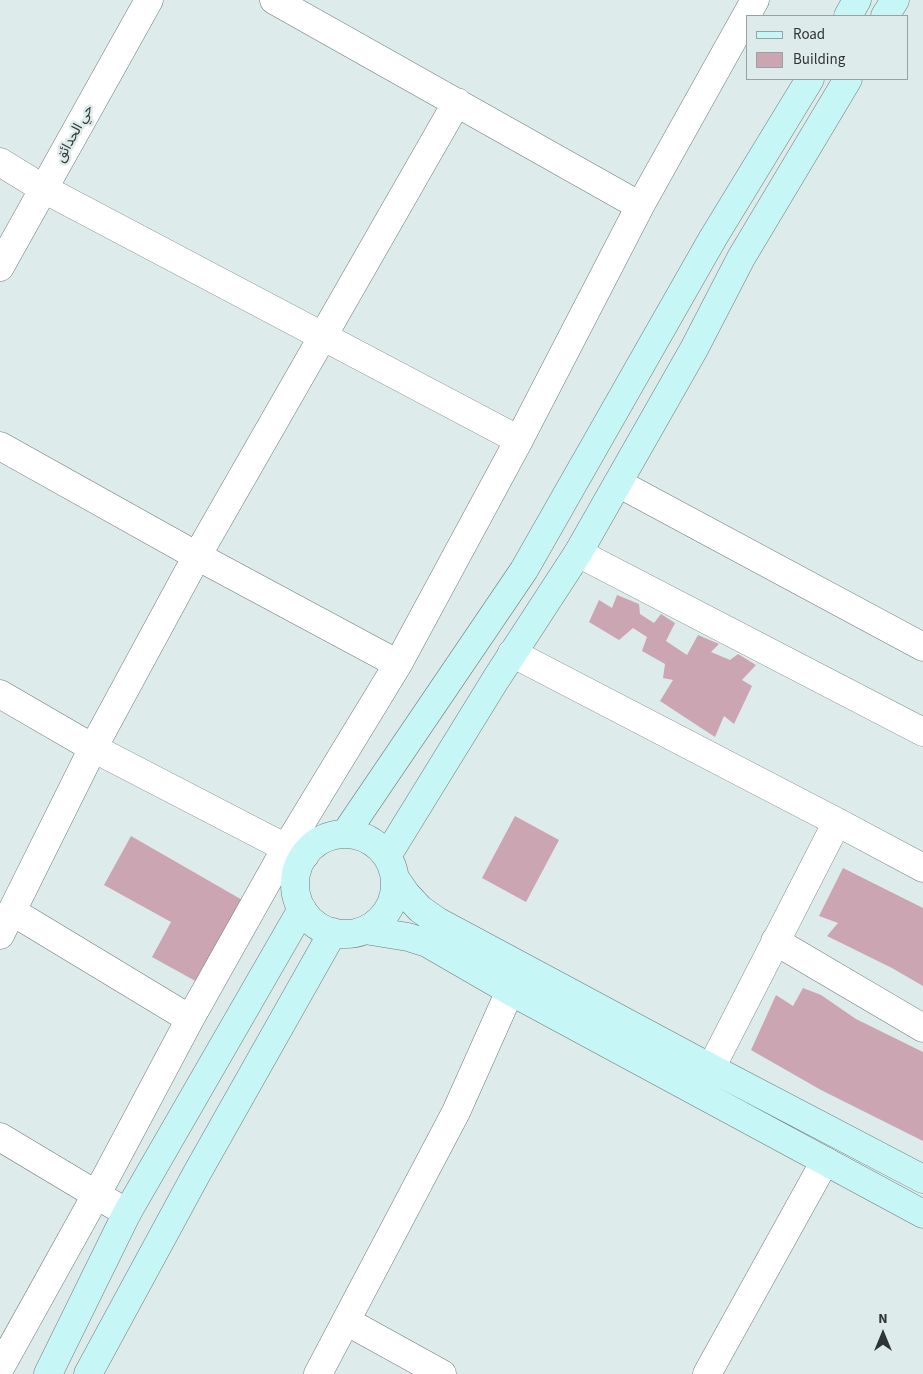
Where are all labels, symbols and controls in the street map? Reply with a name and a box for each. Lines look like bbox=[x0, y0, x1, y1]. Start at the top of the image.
legend bbox=[746, 15, 908, 80]
text: Road bbox=[793, 24, 825, 45]
text: Building bbox=[793, 49, 845, 70]
street label: حي الحدائق bbox=[52, 102, 98, 166]
north arrow bbox=[858, 1309, 908, 1359]
text: N bbox=[878, 1309, 888, 1329]

